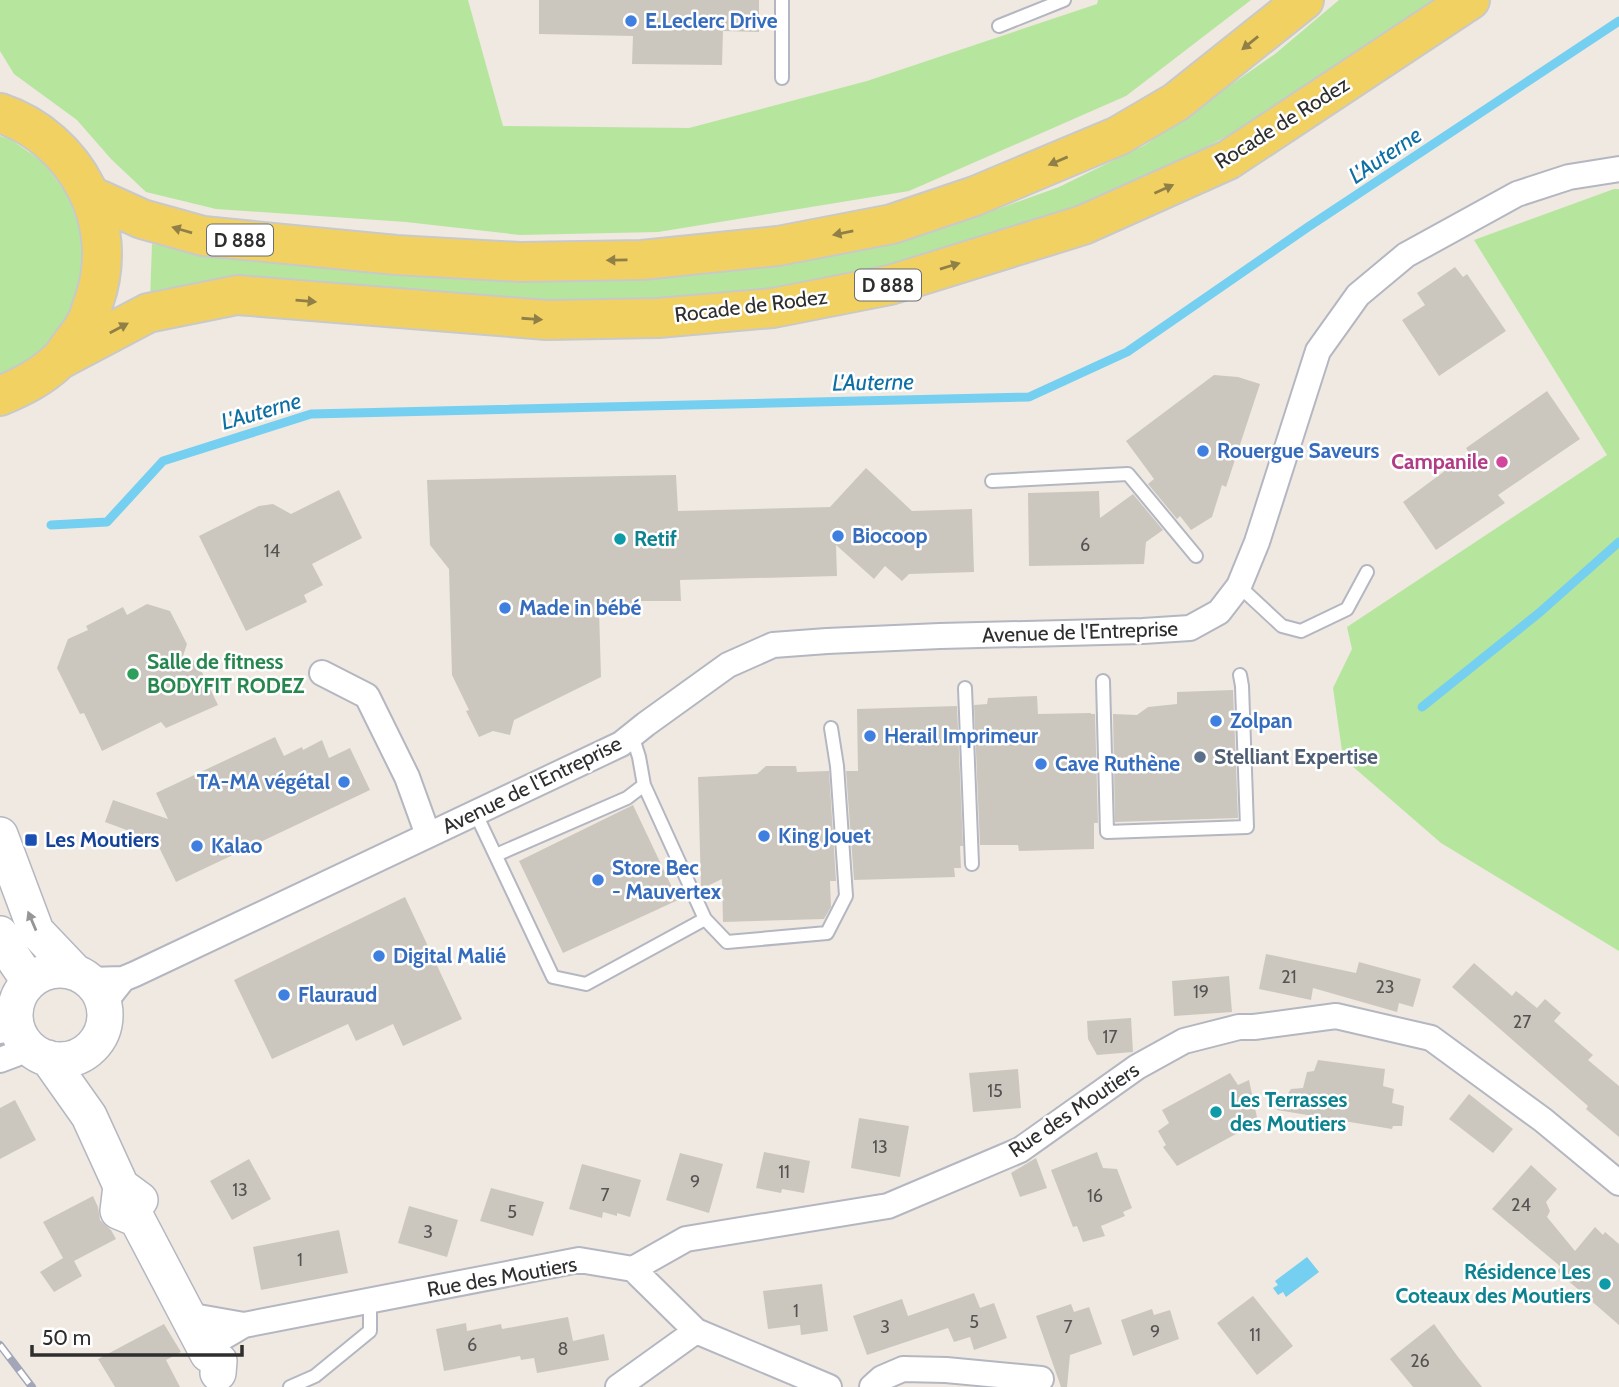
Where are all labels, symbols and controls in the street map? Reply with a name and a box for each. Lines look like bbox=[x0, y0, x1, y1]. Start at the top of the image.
place label: E.Leclerc Drive bbox=[645, 8, 778, 33]
marker: E.Leclerc Drive bbox=[623, 13, 639, 29]
one-way arrow bbox=[1242, 35, 1260, 50]
street label: Rocade de Rodez bbox=[1210, 71, 1354, 174]
water label: L'Auterne bbox=[1343, 120, 1427, 190]
one-way arrow bbox=[1047, 156, 1068, 167]
one-way arrow bbox=[1154, 183, 1174, 195]
road number: D 888 bbox=[207, 224, 273, 256]
one-way arrow bbox=[172, 225, 193, 235]
one-way arrow bbox=[832, 228, 854, 239]
one-way arrow bbox=[606, 254, 628, 266]
one-way arrow bbox=[940, 261, 961, 271]
road number: D 888 bbox=[855, 270, 921, 300]
street label: Rocade de Rodez bbox=[673, 284, 829, 327]
one-way arrow bbox=[295, 296, 317, 307]
one-way arrow bbox=[522, 313, 544, 324]
one-way arrow bbox=[110, 322, 129, 334]
water label: L'Auterne bbox=[832, 367, 914, 397]
water label: L'Auterne bbox=[218, 386, 304, 436]
place label: Rouergue Saveurs bbox=[1217, 438, 1379, 463]
marker: Rouergue Saveurs bbox=[1195, 443, 1211, 459]
place label: Campanile bbox=[1391, 449, 1488, 474]
marker: Campanile bbox=[1494, 454, 1510, 470]
place label: Biocoop bbox=[852, 523, 927, 548]
place label: Retif bbox=[634, 526, 677, 551]
marker: Biocoop bbox=[830, 528, 846, 544]
marker: Retif bbox=[612, 531, 628, 547]
house number: 6 bbox=[1080, 534, 1090, 556]
house number: 14 bbox=[264, 540, 280, 562]
place label: Made in bébé bbox=[519, 595, 642, 620]
marker: Made in bébé bbox=[497, 600, 513, 616]
street label: Avenue de l'Entreprise bbox=[981, 616, 1179, 647]
place label: Salle de fitness BODYFIT RODEZ bbox=[147, 649, 305, 698]
marker: Salle de fitness BODYFIT RODEZ bbox=[125, 666, 141, 682]
place label: Zolpan bbox=[1230, 708, 1293, 733]
marker: Zolpan bbox=[1208, 713, 1224, 729]
place label: Herail Imprimeur bbox=[884, 723, 1038, 748]
marker: Herail Imprimeur bbox=[862, 728, 878, 744]
street label: Avenue de l'Entreprise bbox=[438, 730, 626, 839]
place label: Stelliant Expertise bbox=[1214, 744, 1378, 769]
marker: Stelliant Expertise bbox=[1192, 749, 1208, 765]
place label: Cave Ruthène bbox=[1055, 751, 1180, 776]
marker: Cave Ruthène bbox=[1033, 756, 1049, 772]
place label: TA-MA végétal bbox=[197, 769, 330, 794]
marker: TA-MA végétal bbox=[336, 774, 352, 790]
place label: King Jouet bbox=[778, 823, 871, 848]
place label: Les Moutiers bbox=[45, 827, 160, 852]
marker: King Jouet bbox=[756, 828, 772, 844]
marker: Les Moutiers bbox=[23, 832, 39, 848]
place label: Kalao bbox=[211, 833, 263, 858]
marker: Kalao bbox=[189, 838, 205, 854]
place label: Store Bec - Mauvertex bbox=[612, 855, 722, 904]
marker: Store Bec - Mauvertex bbox=[590, 872, 606, 888]
one-way arrow bbox=[27, 911, 38, 932]
place label: Digital Malié bbox=[393, 943, 506, 968]
marker: Digital Malié bbox=[371, 948, 387, 964]
house number: 21 bbox=[1281, 966, 1297, 988]
house number: 23 bbox=[1375, 976, 1395, 998]
house number: 19 bbox=[1193, 981, 1209, 1003]
place label: Flauraud bbox=[298, 982, 377, 1007]
marker: Flauraud bbox=[276, 987, 292, 1003]
house number: 27 bbox=[1513, 1011, 1531, 1033]
house number: 17 bbox=[1103, 1026, 1117, 1048]
street label: Rue des Moutiers bbox=[1004, 1057, 1144, 1162]
house number: 15 bbox=[987, 1080, 1003, 1102]
place label: Les Terrasses des Moutiers bbox=[1230, 1087, 1347, 1136]
marker: Les Terrasses des Moutiers bbox=[1208, 1104, 1224, 1120]
house number: 13 bbox=[872, 1136, 888, 1158]
house number: 11 bbox=[778, 1161, 790, 1183]
house number: 9 bbox=[690, 1171, 700, 1193]
house number: 13 bbox=[232, 1179, 248, 1201]
house number: 7 bbox=[600, 1184, 610, 1206]
house number: 16 bbox=[1087, 1185, 1103, 1207]
house number: 24 bbox=[1511, 1194, 1531, 1216]
house number: 5 bbox=[507, 1201, 517, 1223]
house number: 3 bbox=[423, 1221, 433, 1243]
house number: 1 bbox=[297, 1249, 303, 1271]
street label: Rue des Moutiers bbox=[425, 1251, 579, 1302]
place label: Résidence Les Coteaux des Moutiers bbox=[1395, 1259, 1591, 1308]
marker: Résidence Les Coteaux des Moutiers bbox=[1597, 1276, 1613, 1292]
house number: 1 bbox=[793, 1300, 799, 1322]
house number: 5 bbox=[969, 1311, 979, 1333]
scale bar bbox=[32, 1314, 242, 1358]
house number: 3 bbox=[880, 1316, 890, 1338]
house number: 7 bbox=[1063, 1316, 1073, 1338]
house number: 9 bbox=[1150, 1321, 1160, 1343]
house number: 11 bbox=[1249, 1324, 1261, 1346]
text: 50 m bbox=[42, 1325, 91, 1350]
house number: 6 bbox=[467, 1334, 477, 1356]
house number: 8 bbox=[558, 1338, 568, 1360]
house number: 26 bbox=[1410, 1350, 1430, 1372]

